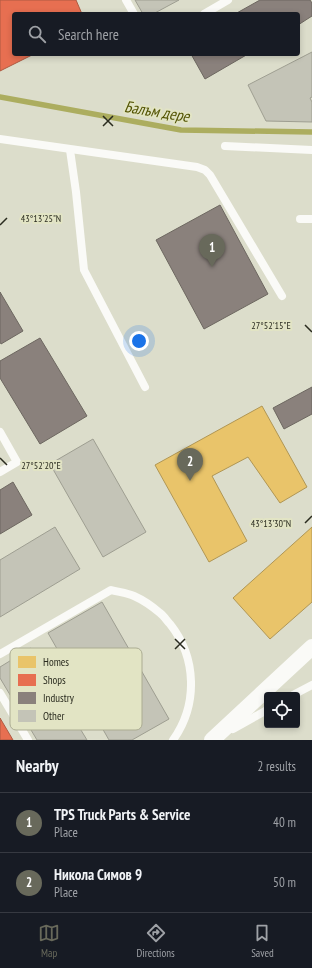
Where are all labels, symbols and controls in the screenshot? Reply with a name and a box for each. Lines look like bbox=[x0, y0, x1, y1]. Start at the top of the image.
search box bbox=[12, 12, 300, 56]
icon: search bbox=[26, 23, 48, 45]
text: Search here bbox=[58, 25, 119, 44]
water label: Балъм дере bbox=[123, 96, 192, 126]
text: 43°13'25"N bbox=[21, 212, 61, 225]
pin: 1 bbox=[199, 234, 225, 267]
text: 27°52'15"E bbox=[251, 319, 291, 332]
your location bbox=[129, 331, 149, 351]
pin: 2 bbox=[177, 448, 203, 481]
text: 27°52'20"E bbox=[21, 459, 61, 472]
text: 43°13'30"N bbox=[251, 517, 291, 530]
legend bbox=[10, 648, 142, 730]
text: Homes bbox=[43, 655, 69, 669]
text: Shops bbox=[43, 673, 66, 687]
text: Industry bbox=[43, 691, 75, 705]
map controls bbox=[264, 692, 300, 728]
button: locate bbox=[264, 692, 300, 728]
text: Other bbox=[43, 709, 64, 723]
text: Nearby bbox=[16, 755, 59, 777]
text: 2 results bbox=[257, 758, 296, 775]
text: TPS Truck Parts & Service bbox=[54, 805, 190, 824]
text: 1 bbox=[26, 814, 32, 831]
text: 40 m bbox=[273, 814, 296, 831]
text: Place bbox=[54, 824, 78, 841]
text: Никола Симов 9 bbox=[54, 865, 142, 884]
text: 2 bbox=[26, 874, 32, 891]
text: 50 m bbox=[273, 874, 296, 891]
text: Place bbox=[54, 884, 78, 901]
tab: Map bbox=[38, 922, 60, 960]
tab: Directions bbox=[137, 922, 175, 960]
tab: Saved bbox=[251, 922, 274, 960]

